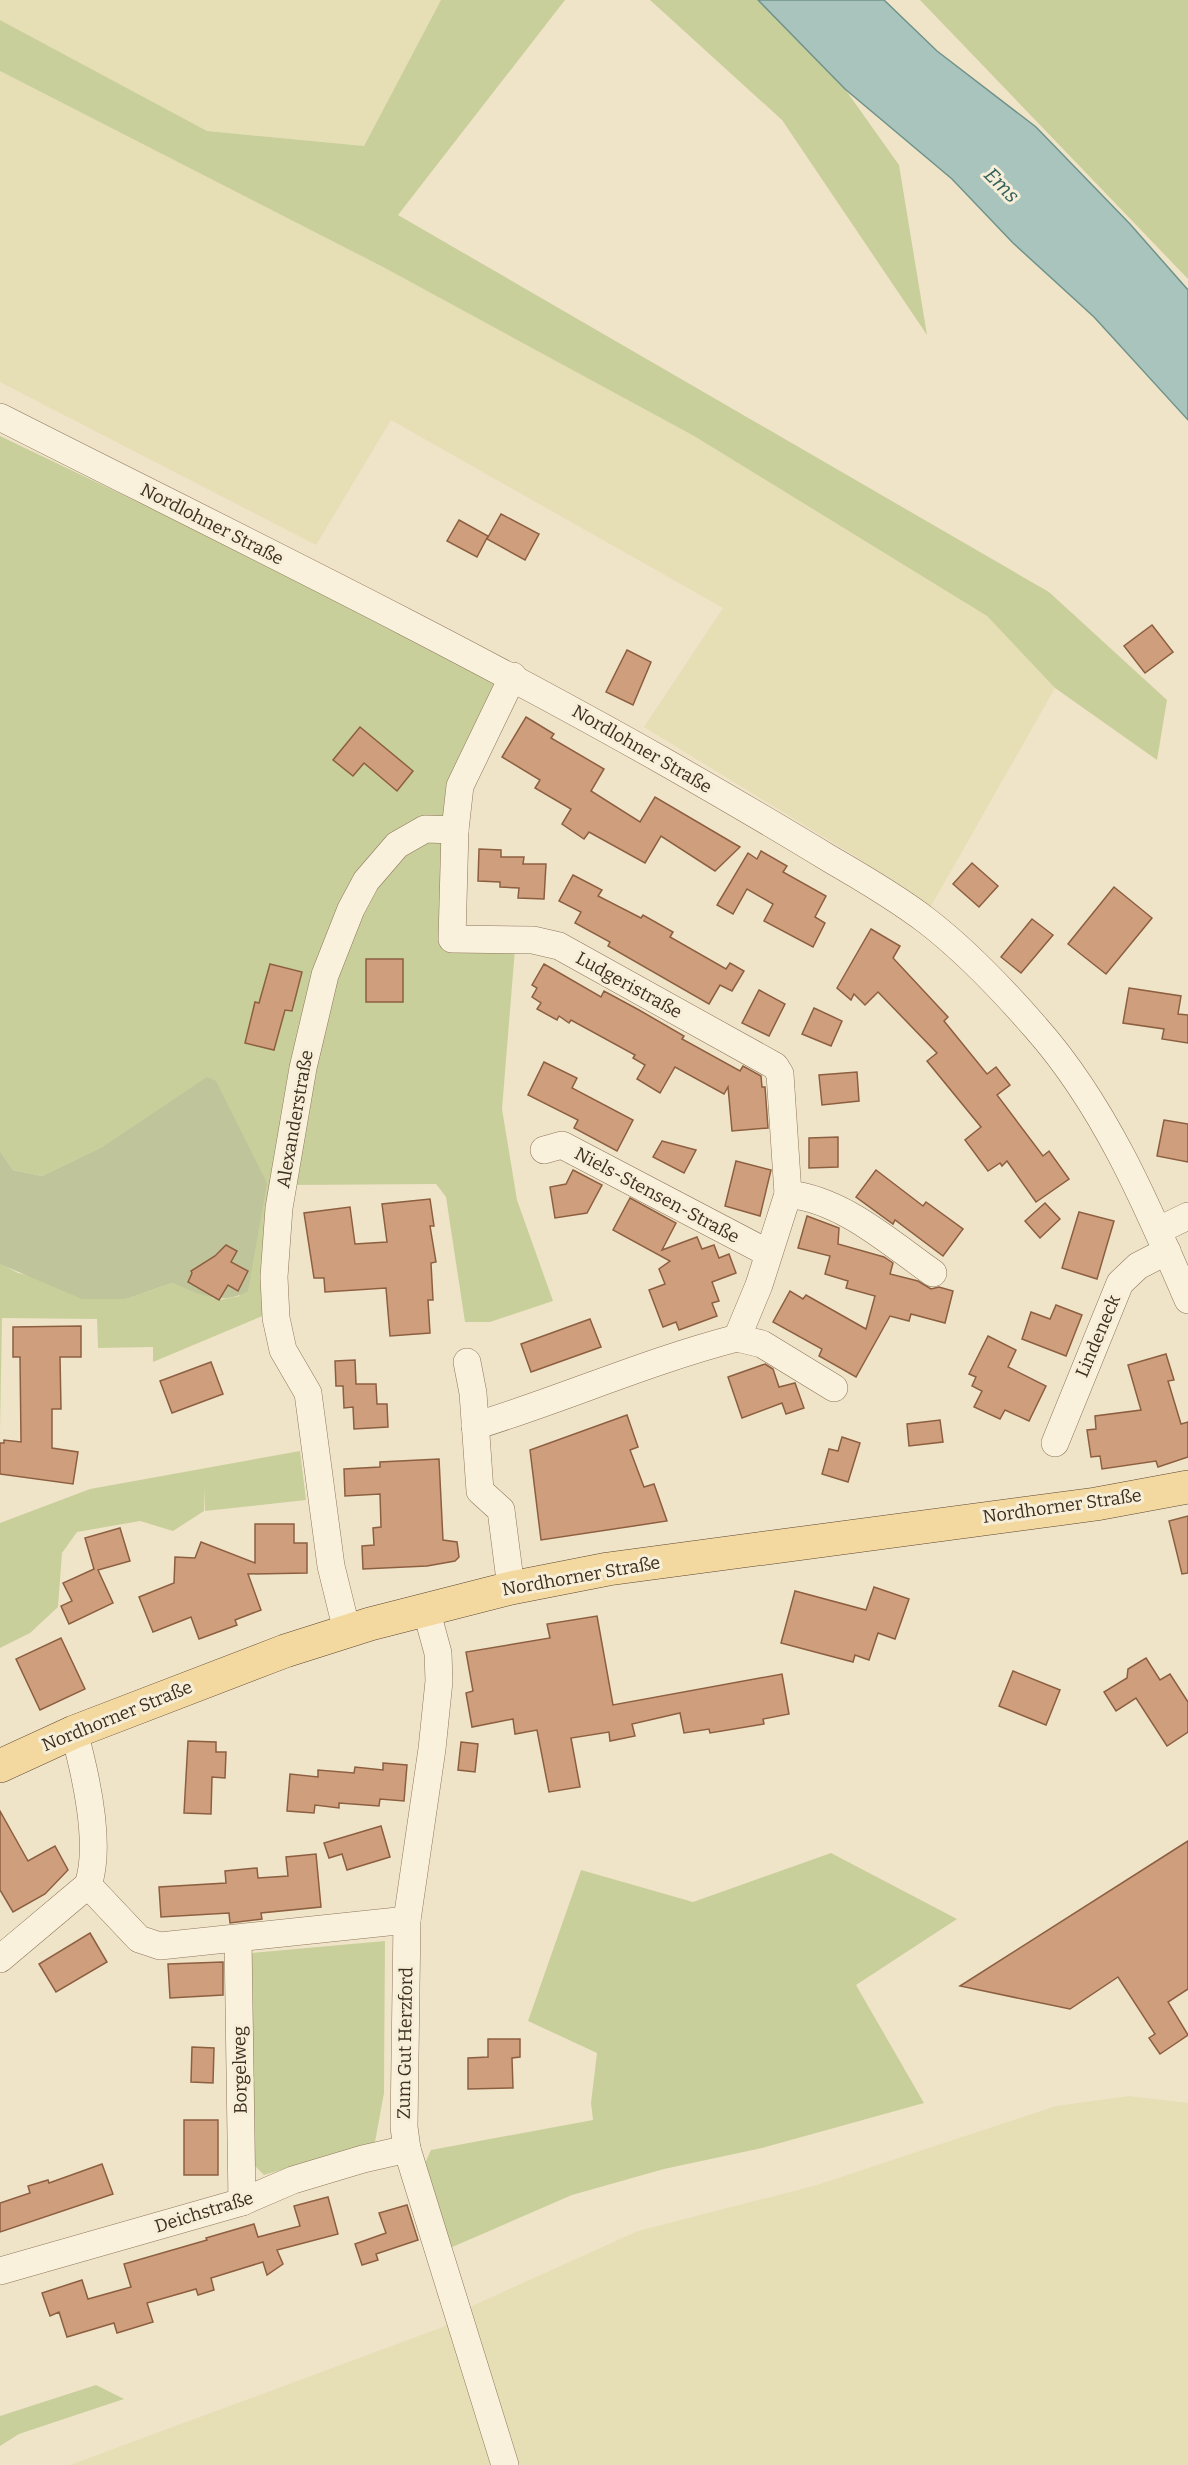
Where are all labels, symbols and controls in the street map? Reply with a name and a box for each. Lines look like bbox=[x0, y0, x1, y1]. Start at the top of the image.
water label: Ems bbox=[980, 163, 1024, 207]
street label: Nordlohner Straße bbox=[137, 478, 287, 570]
street label: Nordlohner Straße bbox=[568, 700, 716, 798]
street label: Ludgeristraße bbox=[572, 947, 686, 1023]
street label: Alexanderstraße bbox=[272, 1048, 318, 1190]
street label: Niels-Stensen-Straße bbox=[571, 1142, 743, 1248]
street label: Lindeneck bbox=[1071, 1291, 1125, 1380]
street label: Nordhorner Straße bbox=[981, 1484, 1143, 1528]
street label: Nordhorner Straße bbox=[500, 1551, 662, 1601]
street label: Nordhorner Straße bbox=[39, 1676, 195, 1756]
street label: Zum Gut Herzford bbox=[393, 1966, 417, 2119]
street label: Borgelweg bbox=[228, 2026, 252, 2114]
street label: Deichstraße bbox=[152, 2187, 256, 2237]

